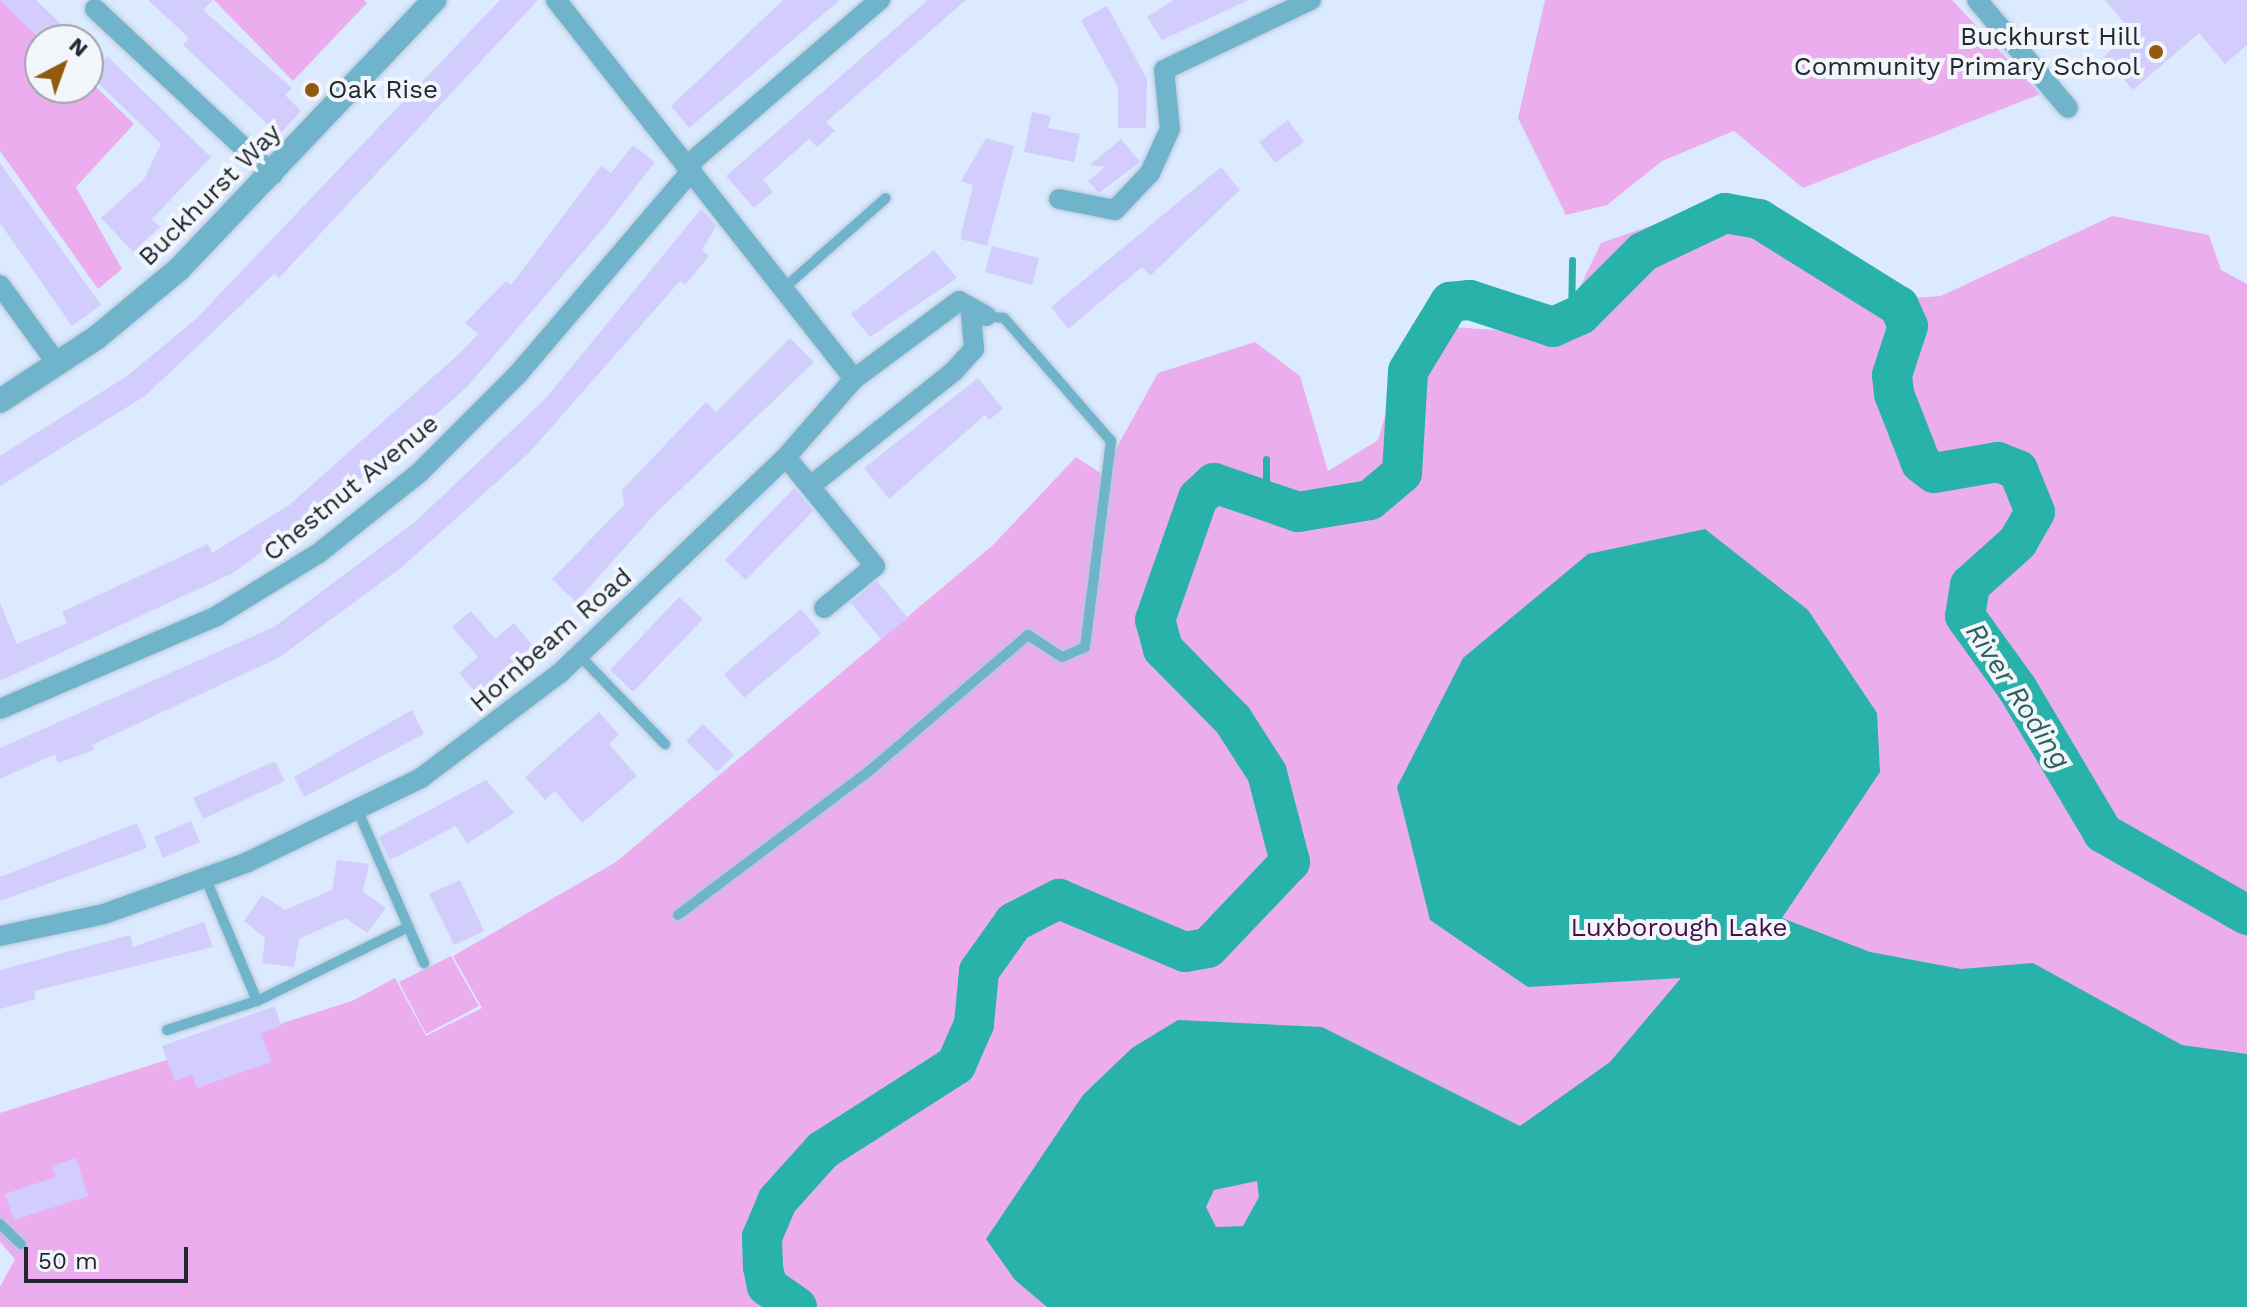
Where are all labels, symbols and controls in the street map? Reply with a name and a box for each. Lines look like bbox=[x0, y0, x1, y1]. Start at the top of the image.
place label: Buckhurst Hill Community Primary School bbox=[1793, 21, 2140, 82]
north arrow bbox=[24, 24, 104, 104]
text: N bbox=[64, 32, 93, 62]
marker: Buckhurst Hill Community Primary School bbox=[2147, 43, 2165, 61]
place label: Oak Rise bbox=[328, 74, 439, 106]
marker: Oak Rise bbox=[303, 81, 321, 99]
street label: Buckhurst Way bbox=[132, 117, 288, 273]
street label: Chestnut Avenue bbox=[257, 407, 445, 569]
street label: Hornbeam Road bbox=[464, 561, 638, 719]
water label: River Roding bbox=[1958, 616, 2078, 776]
park label: Luxborough Lake bbox=[1570, 912, 1788, 944]
scale bar bbox=[28, 1231, 192, 1281]
text: 50 m bbox=[38, 1247, 98, 1275]

